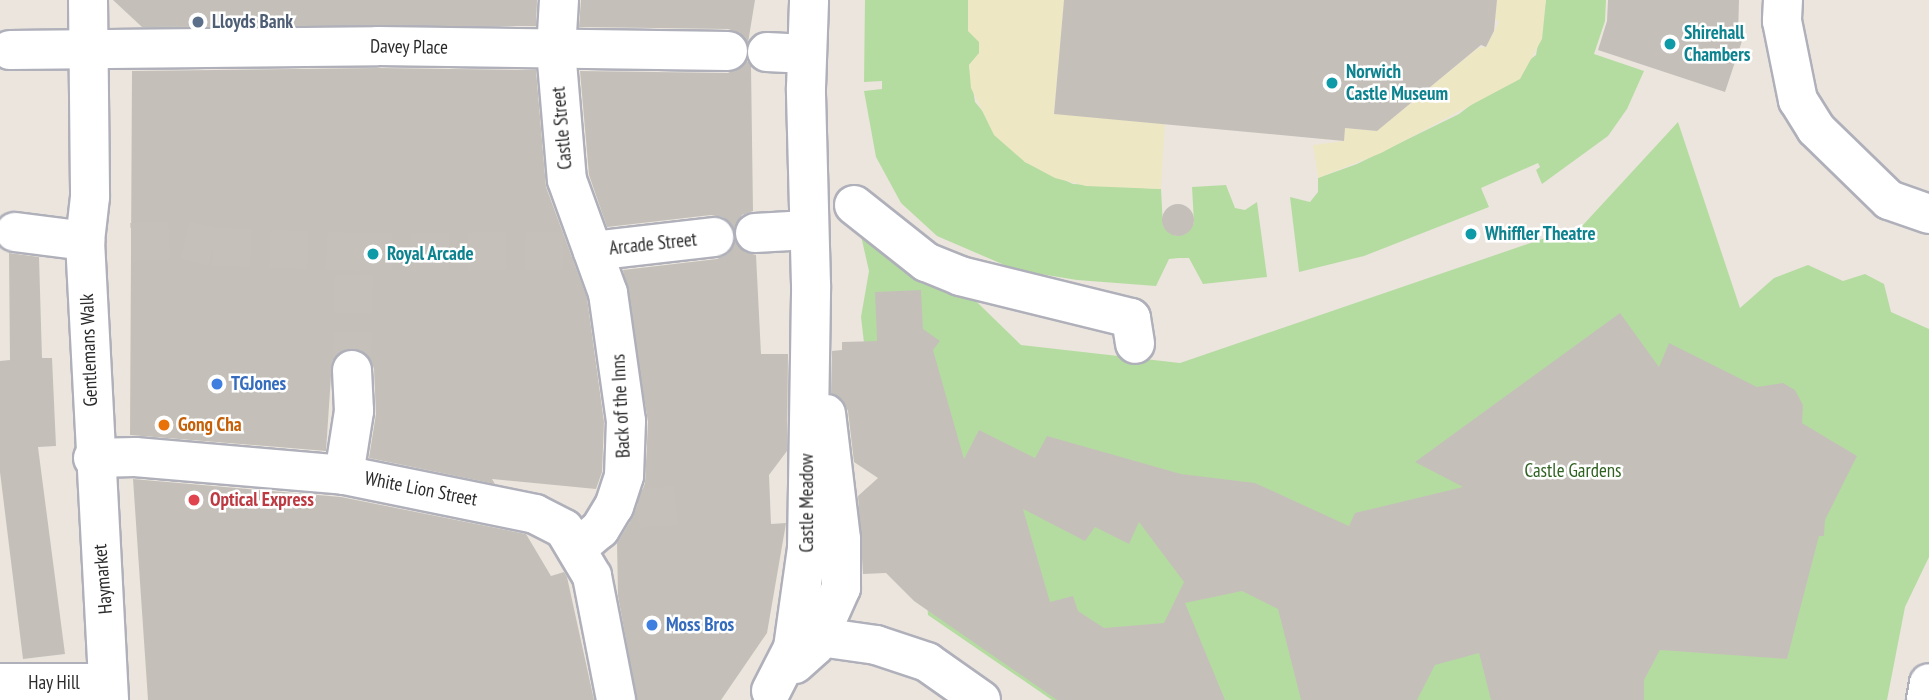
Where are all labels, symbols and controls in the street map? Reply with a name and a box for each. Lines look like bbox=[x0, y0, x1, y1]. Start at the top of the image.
place label: Lloyds Bank bbox=[212, 11, 293, 33]
marker: Lloyds Bank bbox=[190, 14, 206, 30]
place label: Shirehall Chambers bbox=[1684, 22, 1750, 66]
street label: Davey Place bbox=[370, 35, 448, 59]
marker: Shirehall Chambers bbox=[1662, 36, 1678, 52]
place label: Norwich Castle Museum bbox=[1346, 61, 1448, 105]
marker: Norwich Castle Museum bbox=[1324, 75, 1340, 91]
street label: Castle Street bbox=[547, 85, 577, 171]
place label: Whiffler Theatre bbox=[1485, 223, 1596, 245]
marker: Whiffler Theatre bbox=[1463, 226, 1479, 242]
street label: Arcade Street bbox=[608, 228, 698, 260]
place label: Royal Arcade bbox=[387, 243, 474, 265]
marker: Royal Arcade bbox=[365, 246, 381, 262]
street label: Gentlemans Walk bbox=[76, 293, 102, 407]
street label: Back of the Inns bbox=[607, 353, 635, 459]
place label: TGJones bbox=[231, 373, 286, 395]
marker: TGJones bbox=[209, 376, 225, 392]
place label: Gong Cha bbox=[178, 414, 242, 436]
marker: Gong Cha bbox=[156, 417, 172, 433]
street label: Castle Meadow bbox=[796, 453, 818, 553]
park label: Castle Gardens bbox=[1525, 460, 1621, 482]
street label: White Lion Street bbox=[363, 467, 479, 511]
place label: Optical Express bbox=[210, 489, 314, 511]
marker: Optical Express bbox=[184, 490, 204, 510]
street label: Haymarket bbox=[89, 543, 117, 615]
place label: Moss Bros bbox=[666, 614, 734, 636]
marker: Moss Bros bbox=[644, 617, 660, 633]
street label: Hay Hill bbox=[28, 672, 80, 694]

